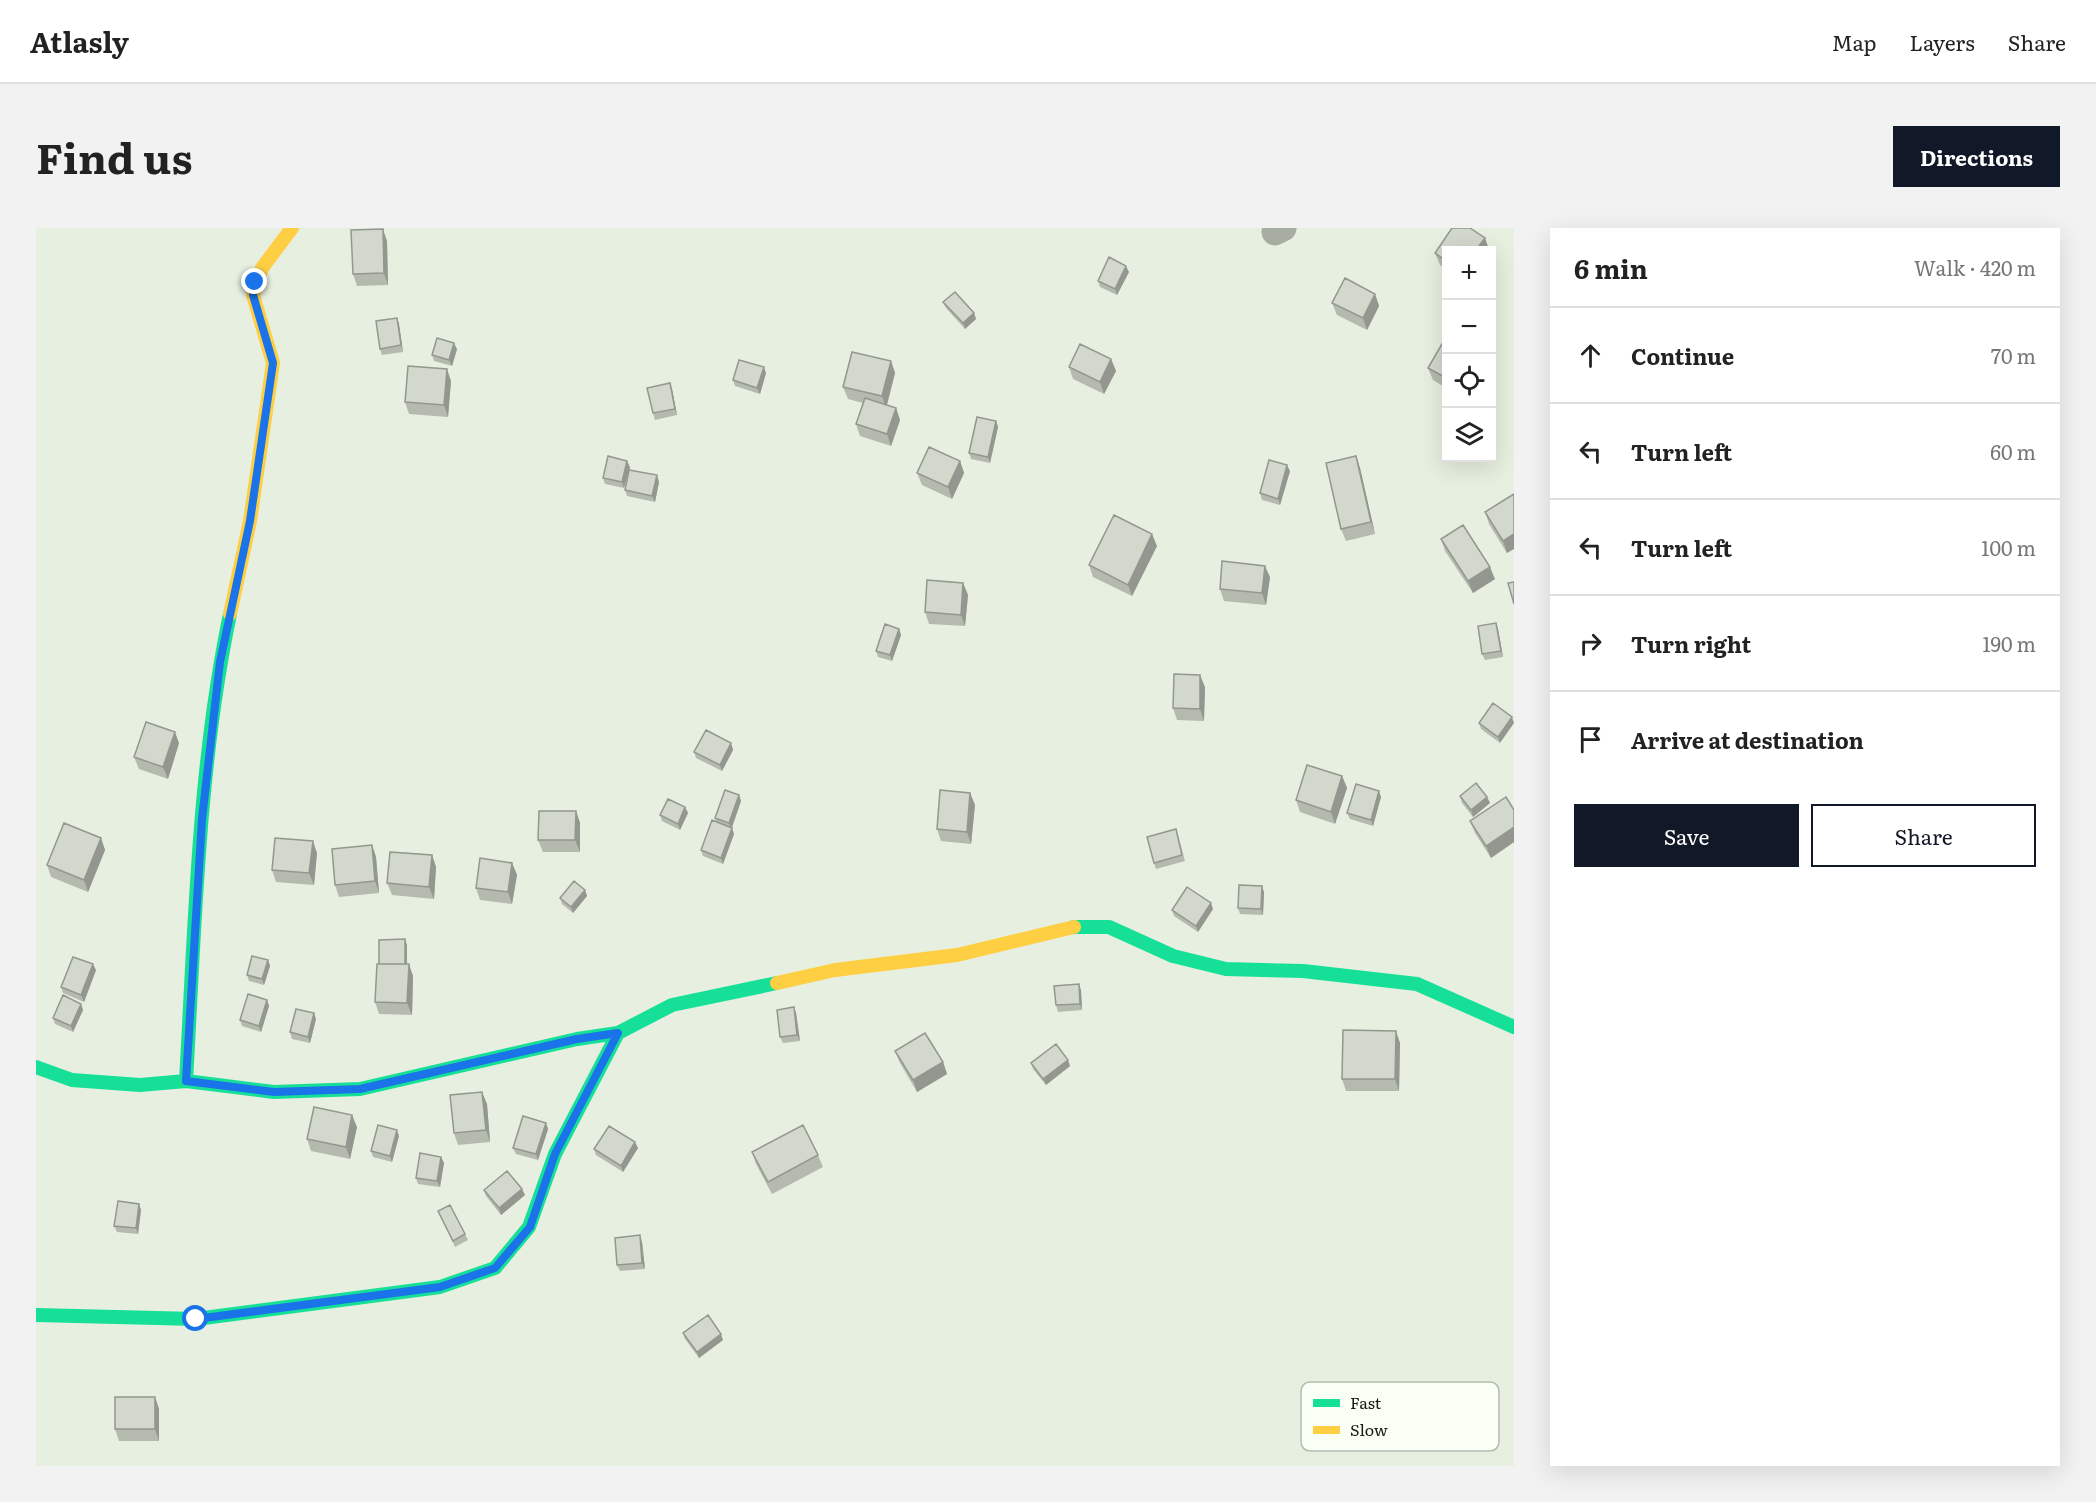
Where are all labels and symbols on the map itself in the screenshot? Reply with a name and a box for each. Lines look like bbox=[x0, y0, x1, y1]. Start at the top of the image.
route end bbox=[241, 268, 267, 294]
route start bbox=[182, 1305, 208, 1331]
legend bbox=[1301, 1382, 1499, 1451]
text: Fast bbox=[1350, 1390, 1382, 1414]
text: Slow bbox=[1350, 1417, 1388, 1441]

